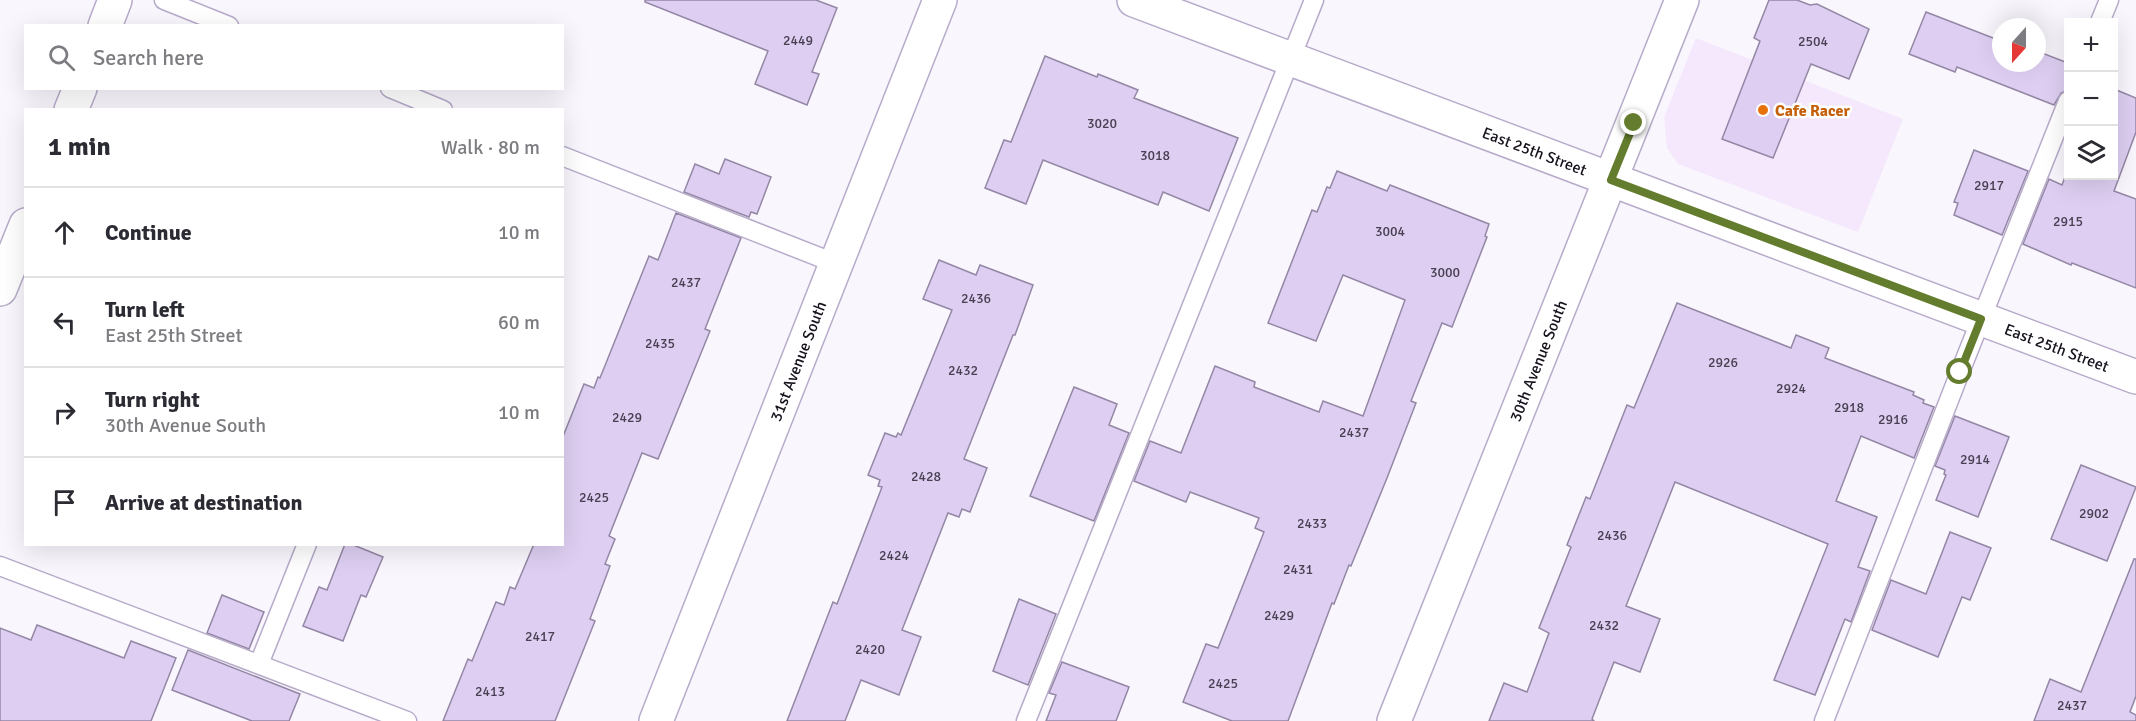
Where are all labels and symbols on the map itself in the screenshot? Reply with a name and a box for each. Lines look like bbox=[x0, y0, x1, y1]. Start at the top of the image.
north arrow bbox=[1992, 18, 2046, 72]
house number: 2449 bbox=[783, 32, 813, 49]
house number: 2504 bbox=[1798, 33, 1829, 50]
place label: Cafe Racer bbox=[1775, 101, 1850, 121]
marker: Cafe Racer bbox=[1756, 103, 1770, 117]
route end bbox=[1620, 109, 1646, 135]
house number: 3020 bbox=[1087, 115, 1117, 132]
street label: East 25th Street bbox=[1479, 123, 1590, 181]
house number: 3018 bbox=[1140, 147, 1170, 164]
house number: 2917 bbox=[1974, 177, 2004, 194]
house number: 2915 bbox=[2053, 213, 2083, 230]
house number: 3004 bbox=[1375, 223, 1406, 240]
house number: 3000 bbox=[1430, 264, 1460, 281]
house number: 2437 bbox=[671, 274, 701, 291]
house number: 2436 bbox=[961, 290, 991, 307]
street label: 30th Avenue South bbox=[1506, 297, 1572, 425]
street label: 31st Avenue South bbox=[766, 298, 831, 424]
street label: East 25th Street bbox=[2001, 319, 2112, 377]
house number: 2435 bbox=[645, 335, 675, 352]
house number: 2926 bbox=[1708, 354, 1738, 371]
route start bbox=[1946, 358, 1972, 384]
house number: 2432 bbox=[948, 362, 978, 379]
house number: 2924 bbox=[1776, 380, 1807, 397]
house number: 2918 bbox=[1834, 399, 1864, 416]
house number: 2429 bbox=[612, 409, 642, 426]
house number: 2916 bbox=[1878, 411, 1908, 428]
house number: 2437 bbox=[1339, 424, 1369, 441]
house number: 2914 bbox=[1960, 451, 1991, 468]
house number: 2428 bbox=[911, 468, 941, 485]
house number: 2425 bbox=[579, 489, 609, 506]
house number: 2902 bbox=[2079, 505, 2109, 522]
house number: 2433 bbox=[1297, 515, 1327, 532]
house number: 2436 bbox=[1597, 527, 1627, 544]
house number: 2424 bbox=[879, 547, 910, 564]
house number: 2431 bbox=[1283, 561, 1313, 578]
house number: 2429 bbox=[1264, 607, 1294, 624]
house number: 2432 bbox=[1589, 617, 1619, 634]
house number: 2417 bbox=[525, 628, 555, 645]
house number: 2420 bbox=[855, 641, 885, 658]
house number: 2425 bbox=[1208, 675, 1238, 692]
house number: 2413 bbox=[475, 683, 505, 700]
house number: 2437 bbox=[2057, 697, 2087, 714]

